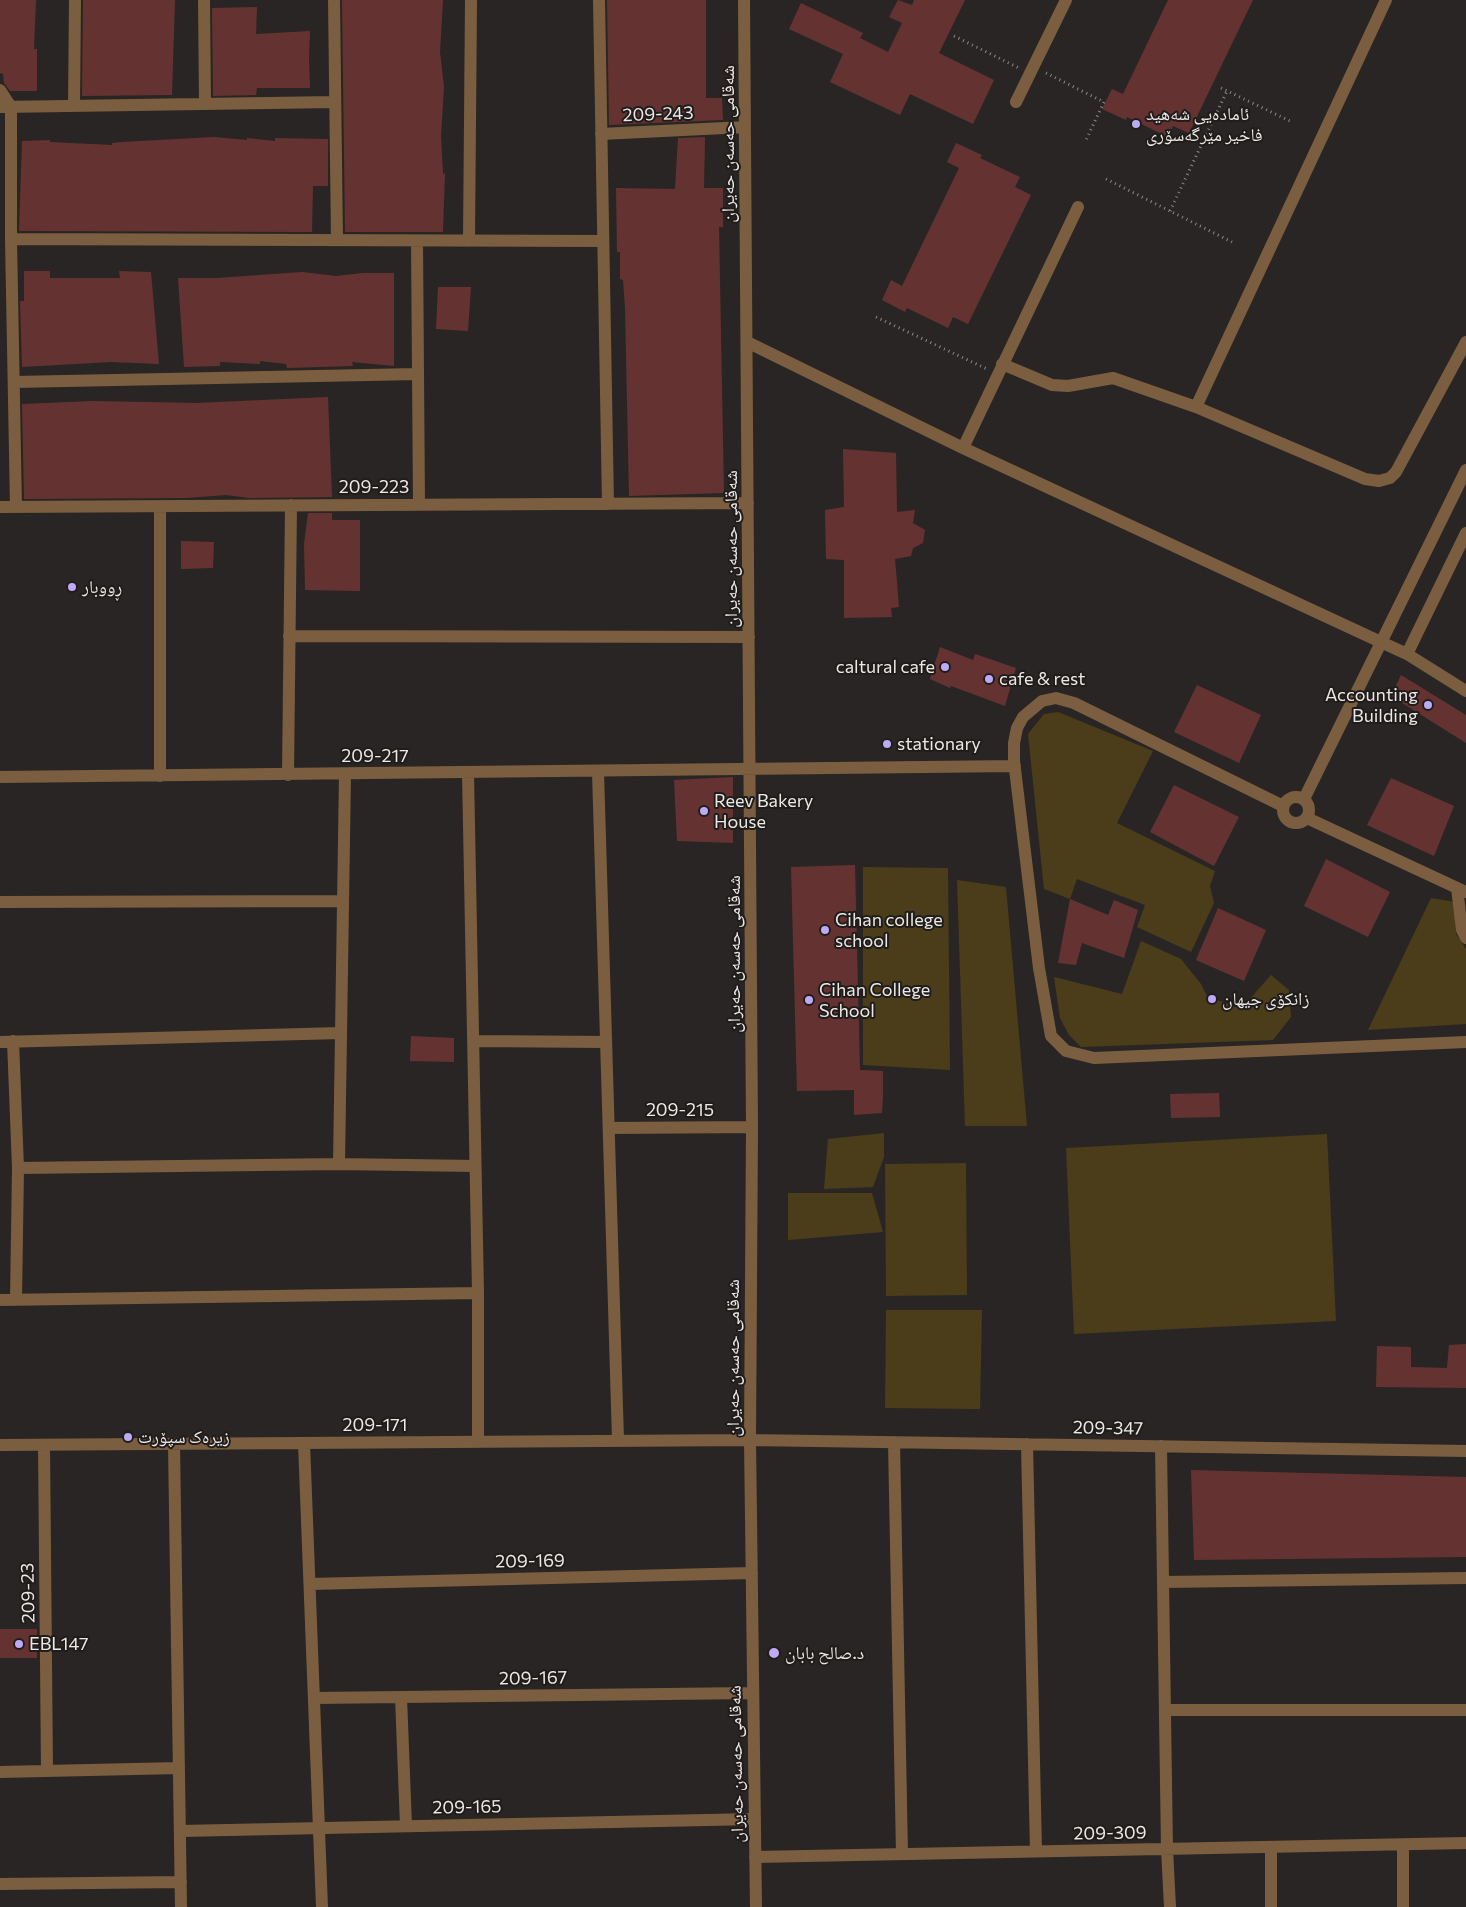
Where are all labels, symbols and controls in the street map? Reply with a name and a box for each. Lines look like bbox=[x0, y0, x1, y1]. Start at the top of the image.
street label: شەقامی حەسەن حەیران bbox=[717, 65, 739, 223]
street label: 209-243 bbox=[622, 102, 694, 126]
place label: ئامادەیی شەهید فاخیر مێرگەسۆری bbox=[1146, 103, 1263, 146]
marker: ئامادەیی شەهید فاخیر مێرگەسۆری bbox=[1130, 118, 1142, 130]
street label: شەقامی حەسەن حەیران bbox=[720, 470, 742, 628]
street label: 209-223 bbox=[339, 476, 409, 498]
place label: ڕووبار bbox=[82, 576, 122, 598]
marker: ڕووبار bbox=[66, 581, 78, 593]
place label: caltural cafe bbox=[836, 656, 935, 678]
marker: caltural cafe bbox=[939, 661, 951, 673]
place label: cafe & rest bbox=[999, 668, 1085, 690]
marker: cafe & rest bbox=[983, 673, 995, 685]
place label: Accounting Building bbox=[1325, 684, 1418, 726]
marker: Accounting Building bbox=[1422, 699, 1434, 711]
place label: stationary bbox=[897, 733, 981, 755]
marker: stationary bbox=[881, 738, 893, 750]
street label: 209-217 bbox=[341, 745, 409, 767]
place label: Reev Bakery House bbox=[714, 790, 813, 832]
marker: Reev Bakery House bbox=[698, 805, 710, 817]
street label: شەقامی حەسەن حەیران bbox=[723, 875, 745, 1033]
place label: Cihan college school bbox=[835, 909, 943, 952]
marker: Cihan college school bbox=[819, 924, 831, 936]
place label: Cihan College School bbox=[819, 979, 930, 1022]
place label: زانکۆی جیھان bbox=[1222, 988, 1309, 1010]
marker: زانکۆی جیھان bbox=[1206, 993, 1218, 1005]
marker: Cihan College School bbox=[803, 994, 815, 1006]
street label: 209-215 bbox=[646, 1099, 714, 1121]
street label: شەقامی حەسەن حەیران bbox=[722, 1279, 744, 1437]
street label: 209-171 bbox=[342, 1414, 408, 1436]
street label: 209-347 bbox=[1073, 1417, 1143, 1439]
place label: زیرەک سپۆرت bbox=[138, 1426, 230, 1448]
marker: زیرەک سپۆرت bbox=[122, 1431, 134, 1443]
street label: 209-169 bbox=[495, 1550, 565, 1572]
street label: 209-23 bbox=[17, 1563, 39, 1623]
place label: EBL147 bbox=[29, 1633, 89, 1655]
marker: EBL147 bbox=[13, 1638, 25, 1650]
place label: د.صالح بابان bbox=[785, 1642, 864, 1664]
marker: د.صالح بابان bbox=[767, 1646, 781, 1660]
street label: 209-167 bbox=[499, 1667, 567, 1689]
street label: شەقامی حەسەن حەیران bbox=[724, 1685, 748, 1843]
street label: 209-165 bbox=[432, 1796, 502, 1818]
street label: 209-309 bbox=[1073, 1822, 1147, 1844]

